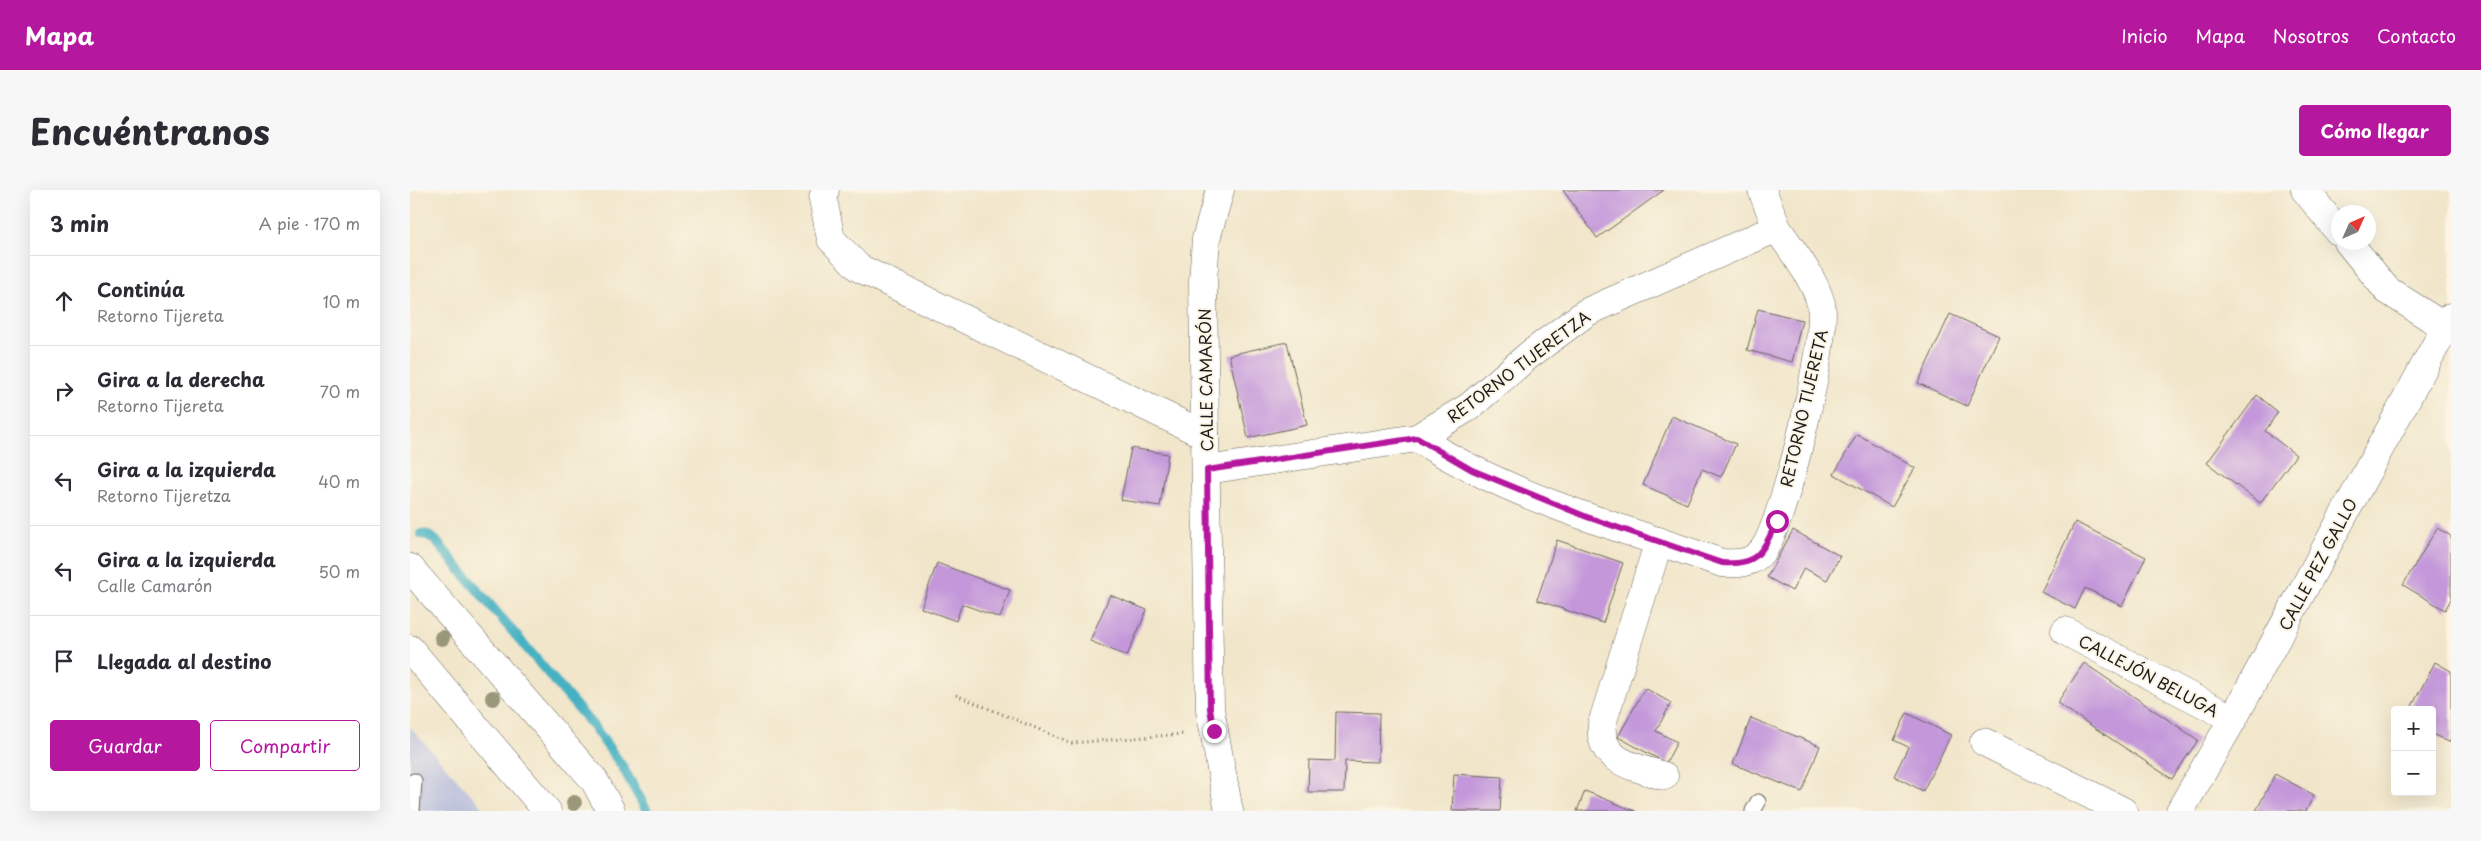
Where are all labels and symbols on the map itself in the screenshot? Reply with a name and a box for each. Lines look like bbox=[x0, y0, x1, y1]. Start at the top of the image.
north arrow bbox=[2331, 205, 2376, 250]
street label: RETORNO TIJERETZA bbox=[1441, 304, 1595, 428]
street label: CALLE CAMARÓN bbox=[1192, 308, 1218, 452]
street label: RETORNO TIJERETA bbox=[1773, 327, 1833, 489]
street label: CALLE PEZ GALLO bbox=[2272, 494, 2362, 634]
route start bbox=[1766, 510, 1789, 533]
street label: CALLEJÓN BELUGA bbox=[2075, 628, 2223, 722]
route end bbox=[1203, 720, 1226, 743]

